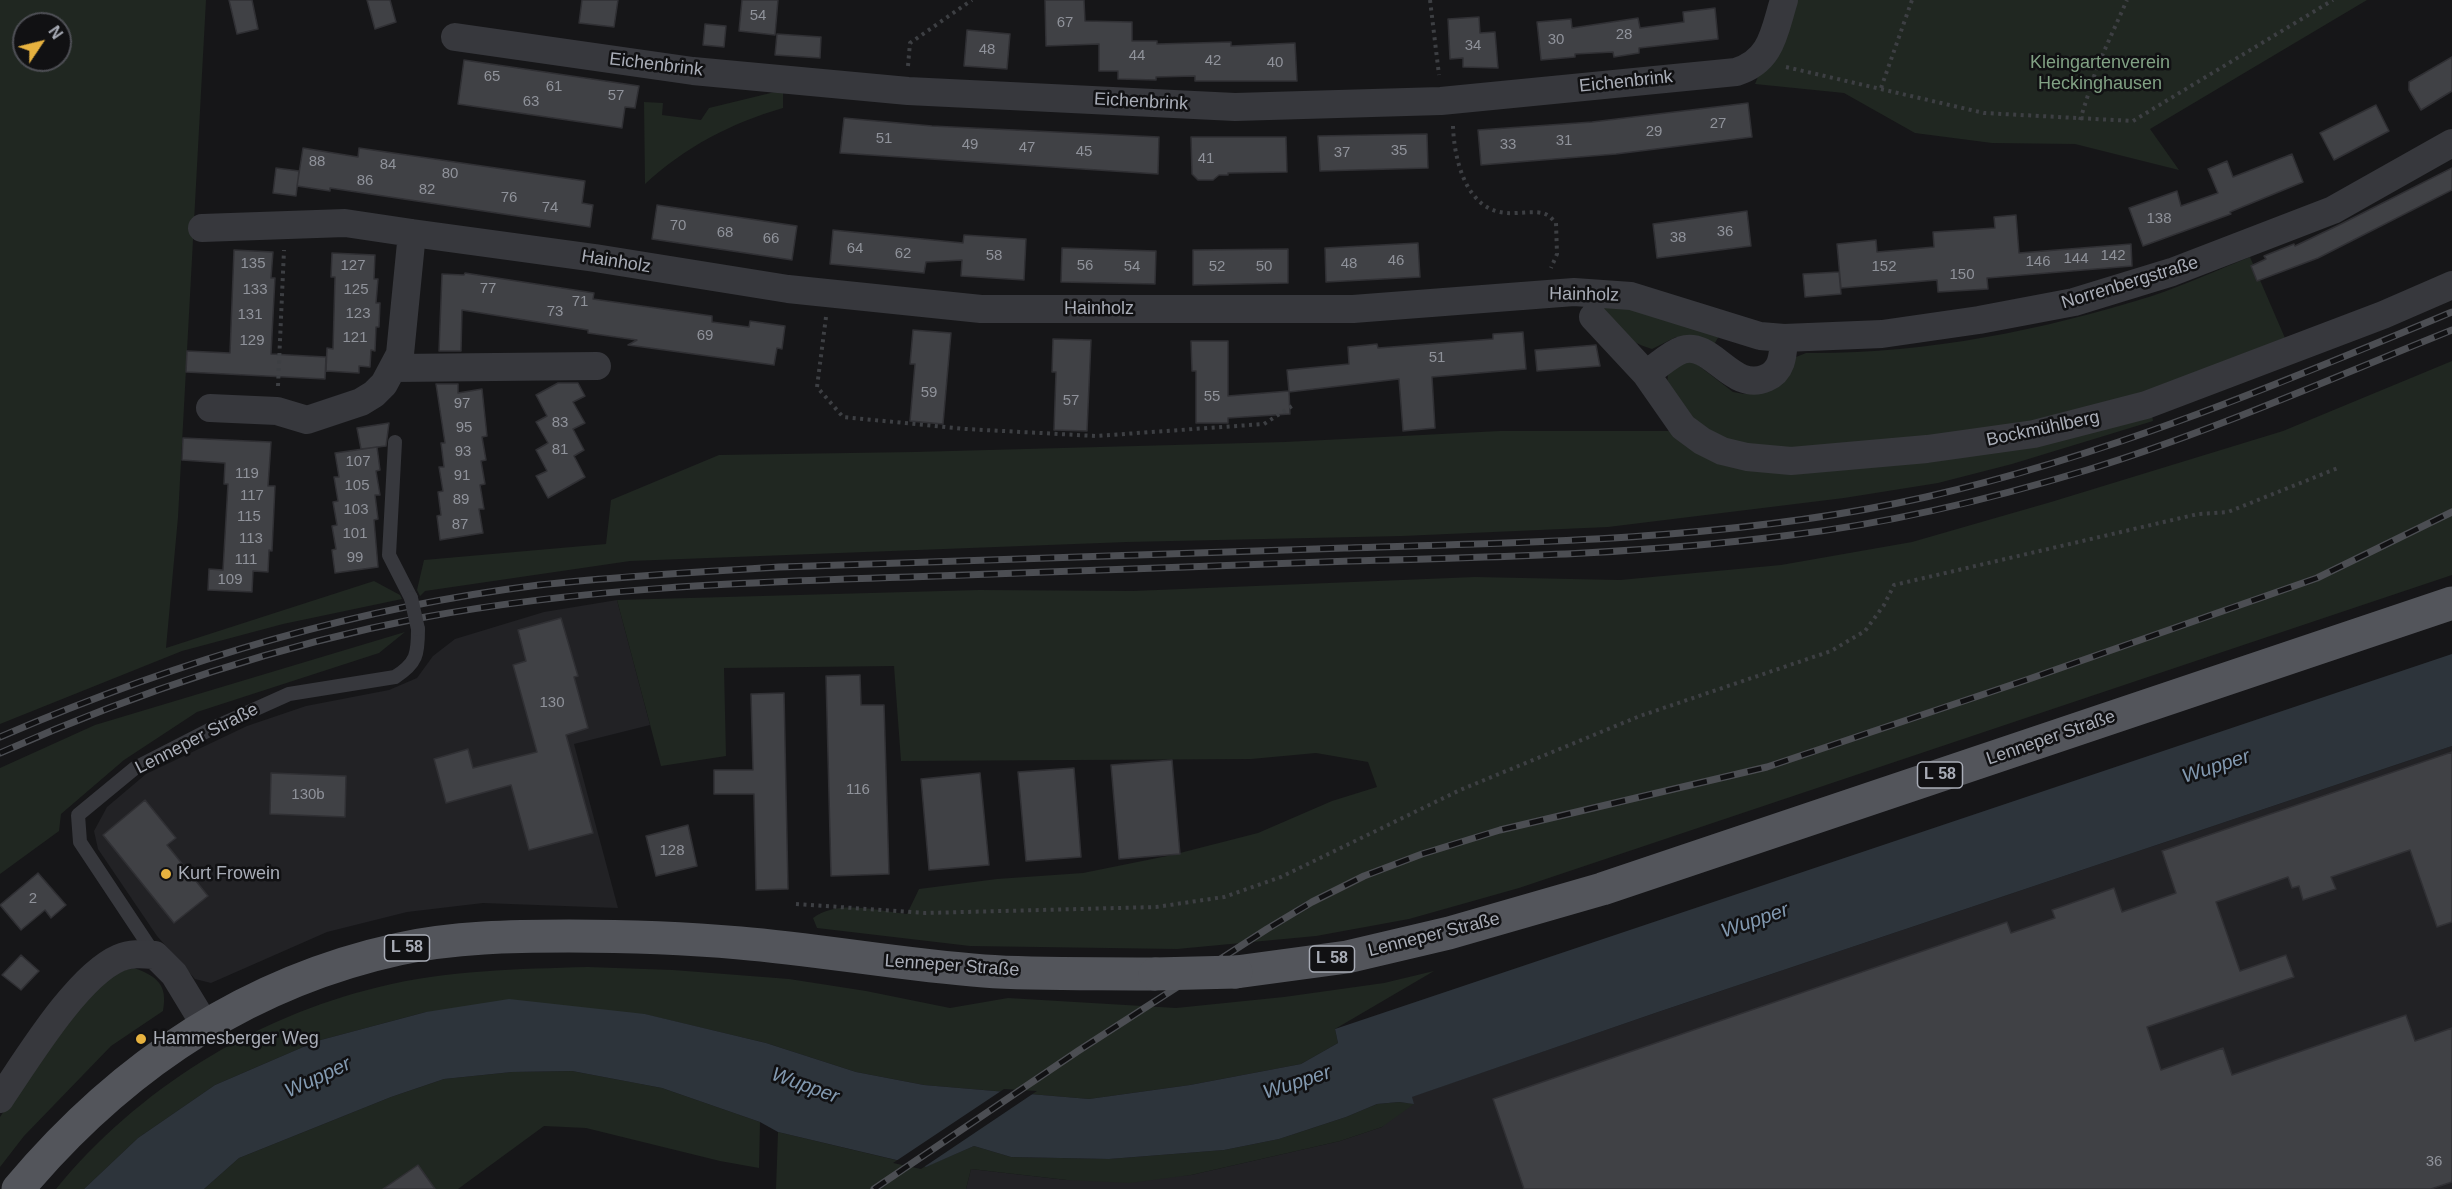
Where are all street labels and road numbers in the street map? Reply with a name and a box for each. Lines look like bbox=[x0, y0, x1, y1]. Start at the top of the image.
street label: Eichenbrink bbox=[608, 49, 704, 81]
street label: Eichenbrink bbox=[1578, 66, 1674, 98]
street label: Eichenbrink bbox=[1093, 89, 1189, 115]
street label: Hainholz bbox=[580, 246, 652, 278]
street label: Norrenbergstraße bbox=[2059, 252, 2201, 314]
street label: Hainholz bbox=[1549, 284, 1619, 306]
street label: Hainholz bbox=[1064, 298, 1134, 320]
street label: Bockmühlberg bbox=[1984, 406, 2102, 452]
street label: Lenneper Straße bbox=[132, 699, 262, 779]
street label: Lenneper Straße bbox=[1984, 706, 2118, 770]
road number: L 58 bbox=[1918, 762, 1962, 788]
street label: Lenneper Straße bbox=[1366, 908, 1502, 962]
road number: L 58 bbox=[384, 935, 430, 961]
road number: L 58 bbox=[1310, 946, 1354, 972]
street label: Lenneper Straße bbox=[884, 951, 1020, 981]

